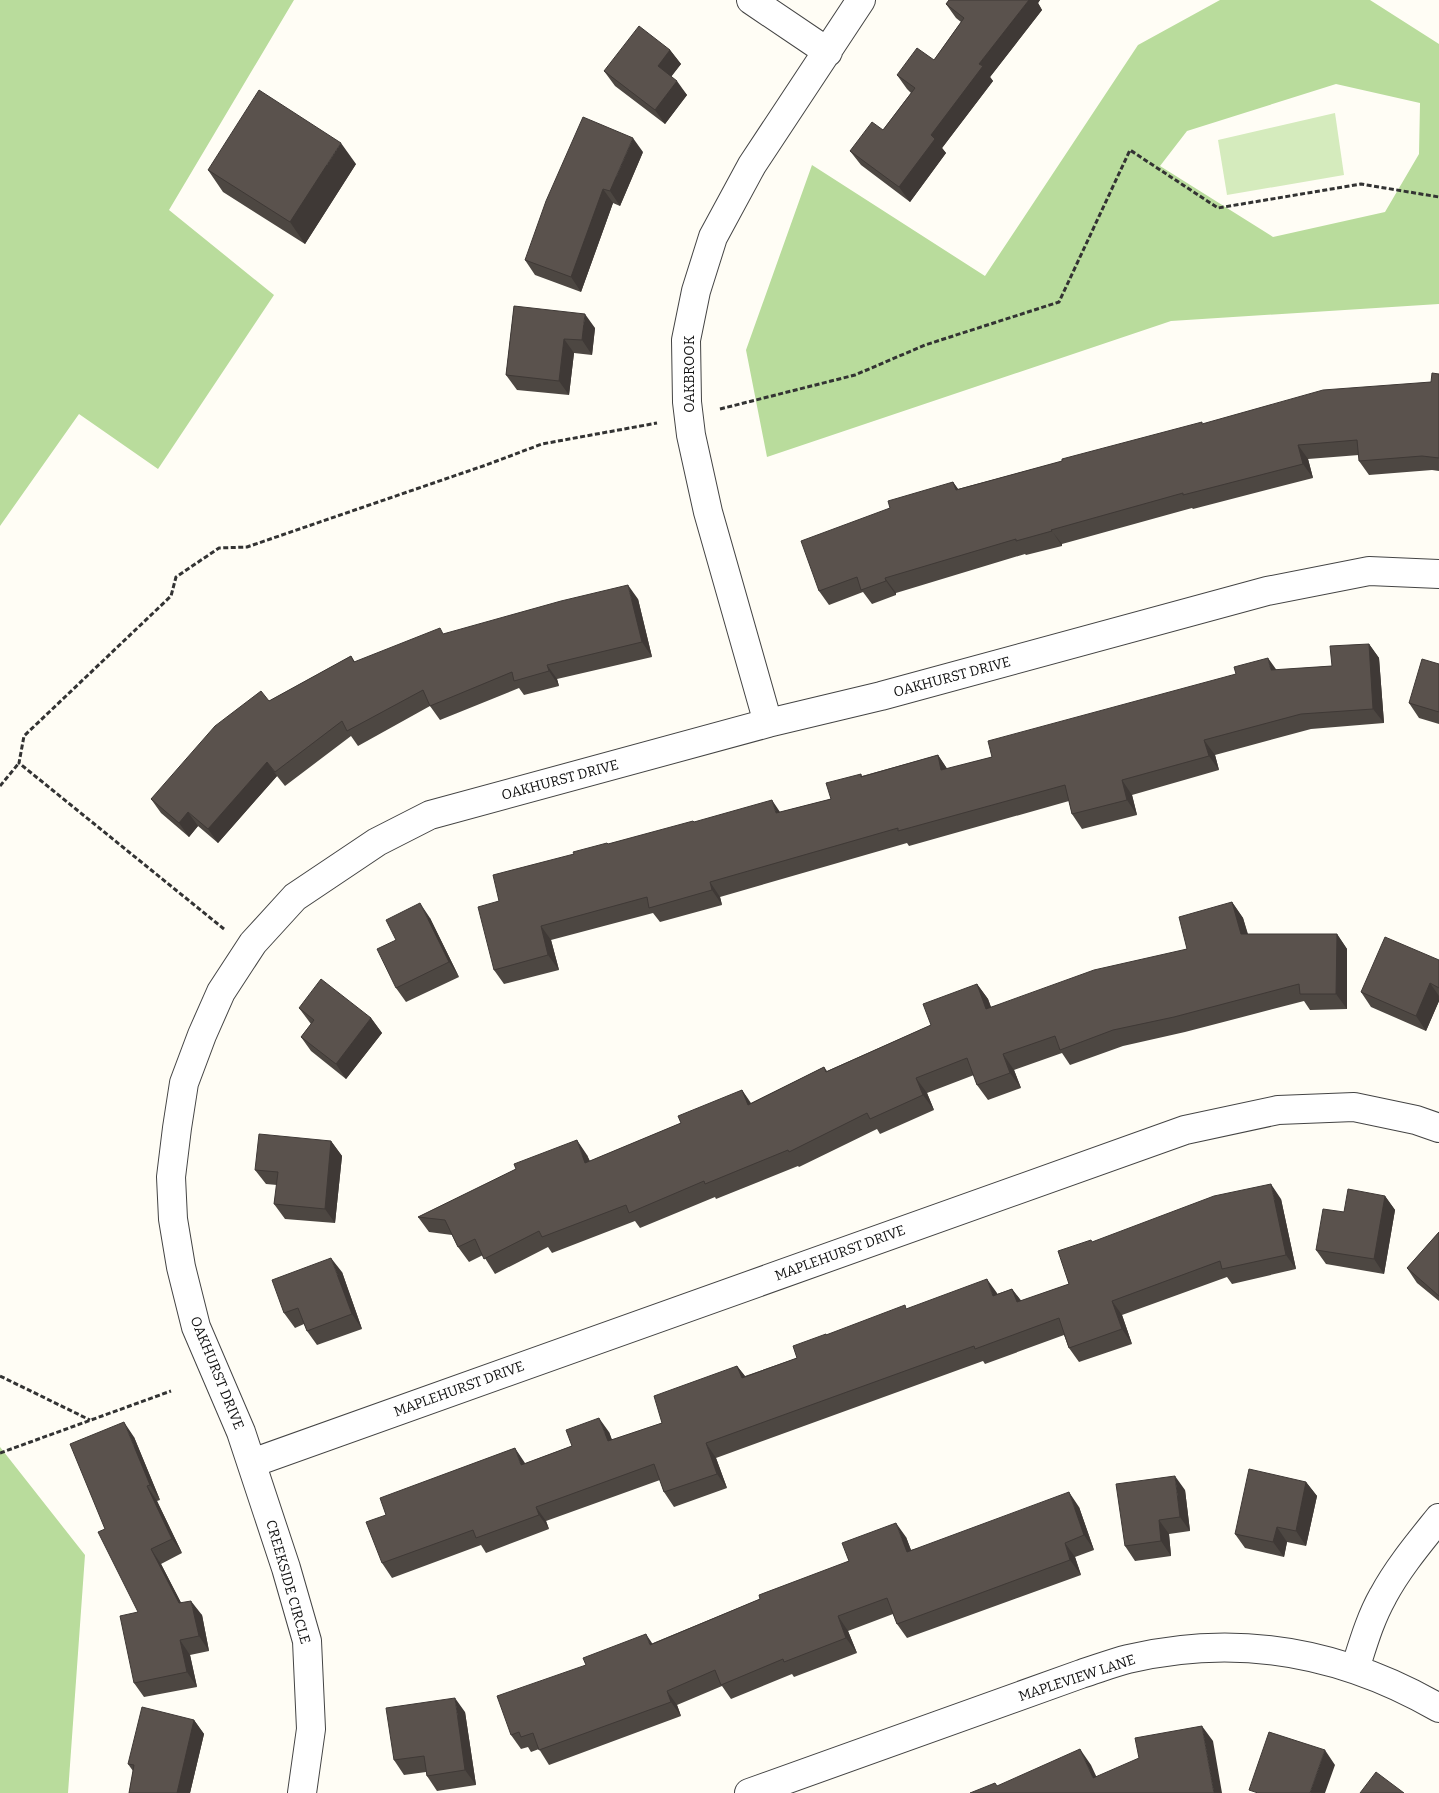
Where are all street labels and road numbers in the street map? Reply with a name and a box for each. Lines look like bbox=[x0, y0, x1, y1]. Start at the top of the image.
street label: OAKBROOK bbox=[681, 335, 698, 413]
street label: OAKHURST DRIVE bbox=[892, 653, 1012, 701]
street label: OAKHURST DRIVE bbox=[500, 756, 620, 804]
street label: MAPLEHURST DRIVE bbox=[773, 1222, 907, 1284]
street label: OAKHURST DRIVE bbox=[187, 1314, 247, 1432]
street label: MAPLEHURST DRIVE bbox=[392, 1358, 526, 1420]
street label: CREEKSIDE CIRCLE bbox=[262, 1518, 314, 1646]
street label: MAPLEVIEW LANE bbox=[1016, 1651, 1138, 1705]

